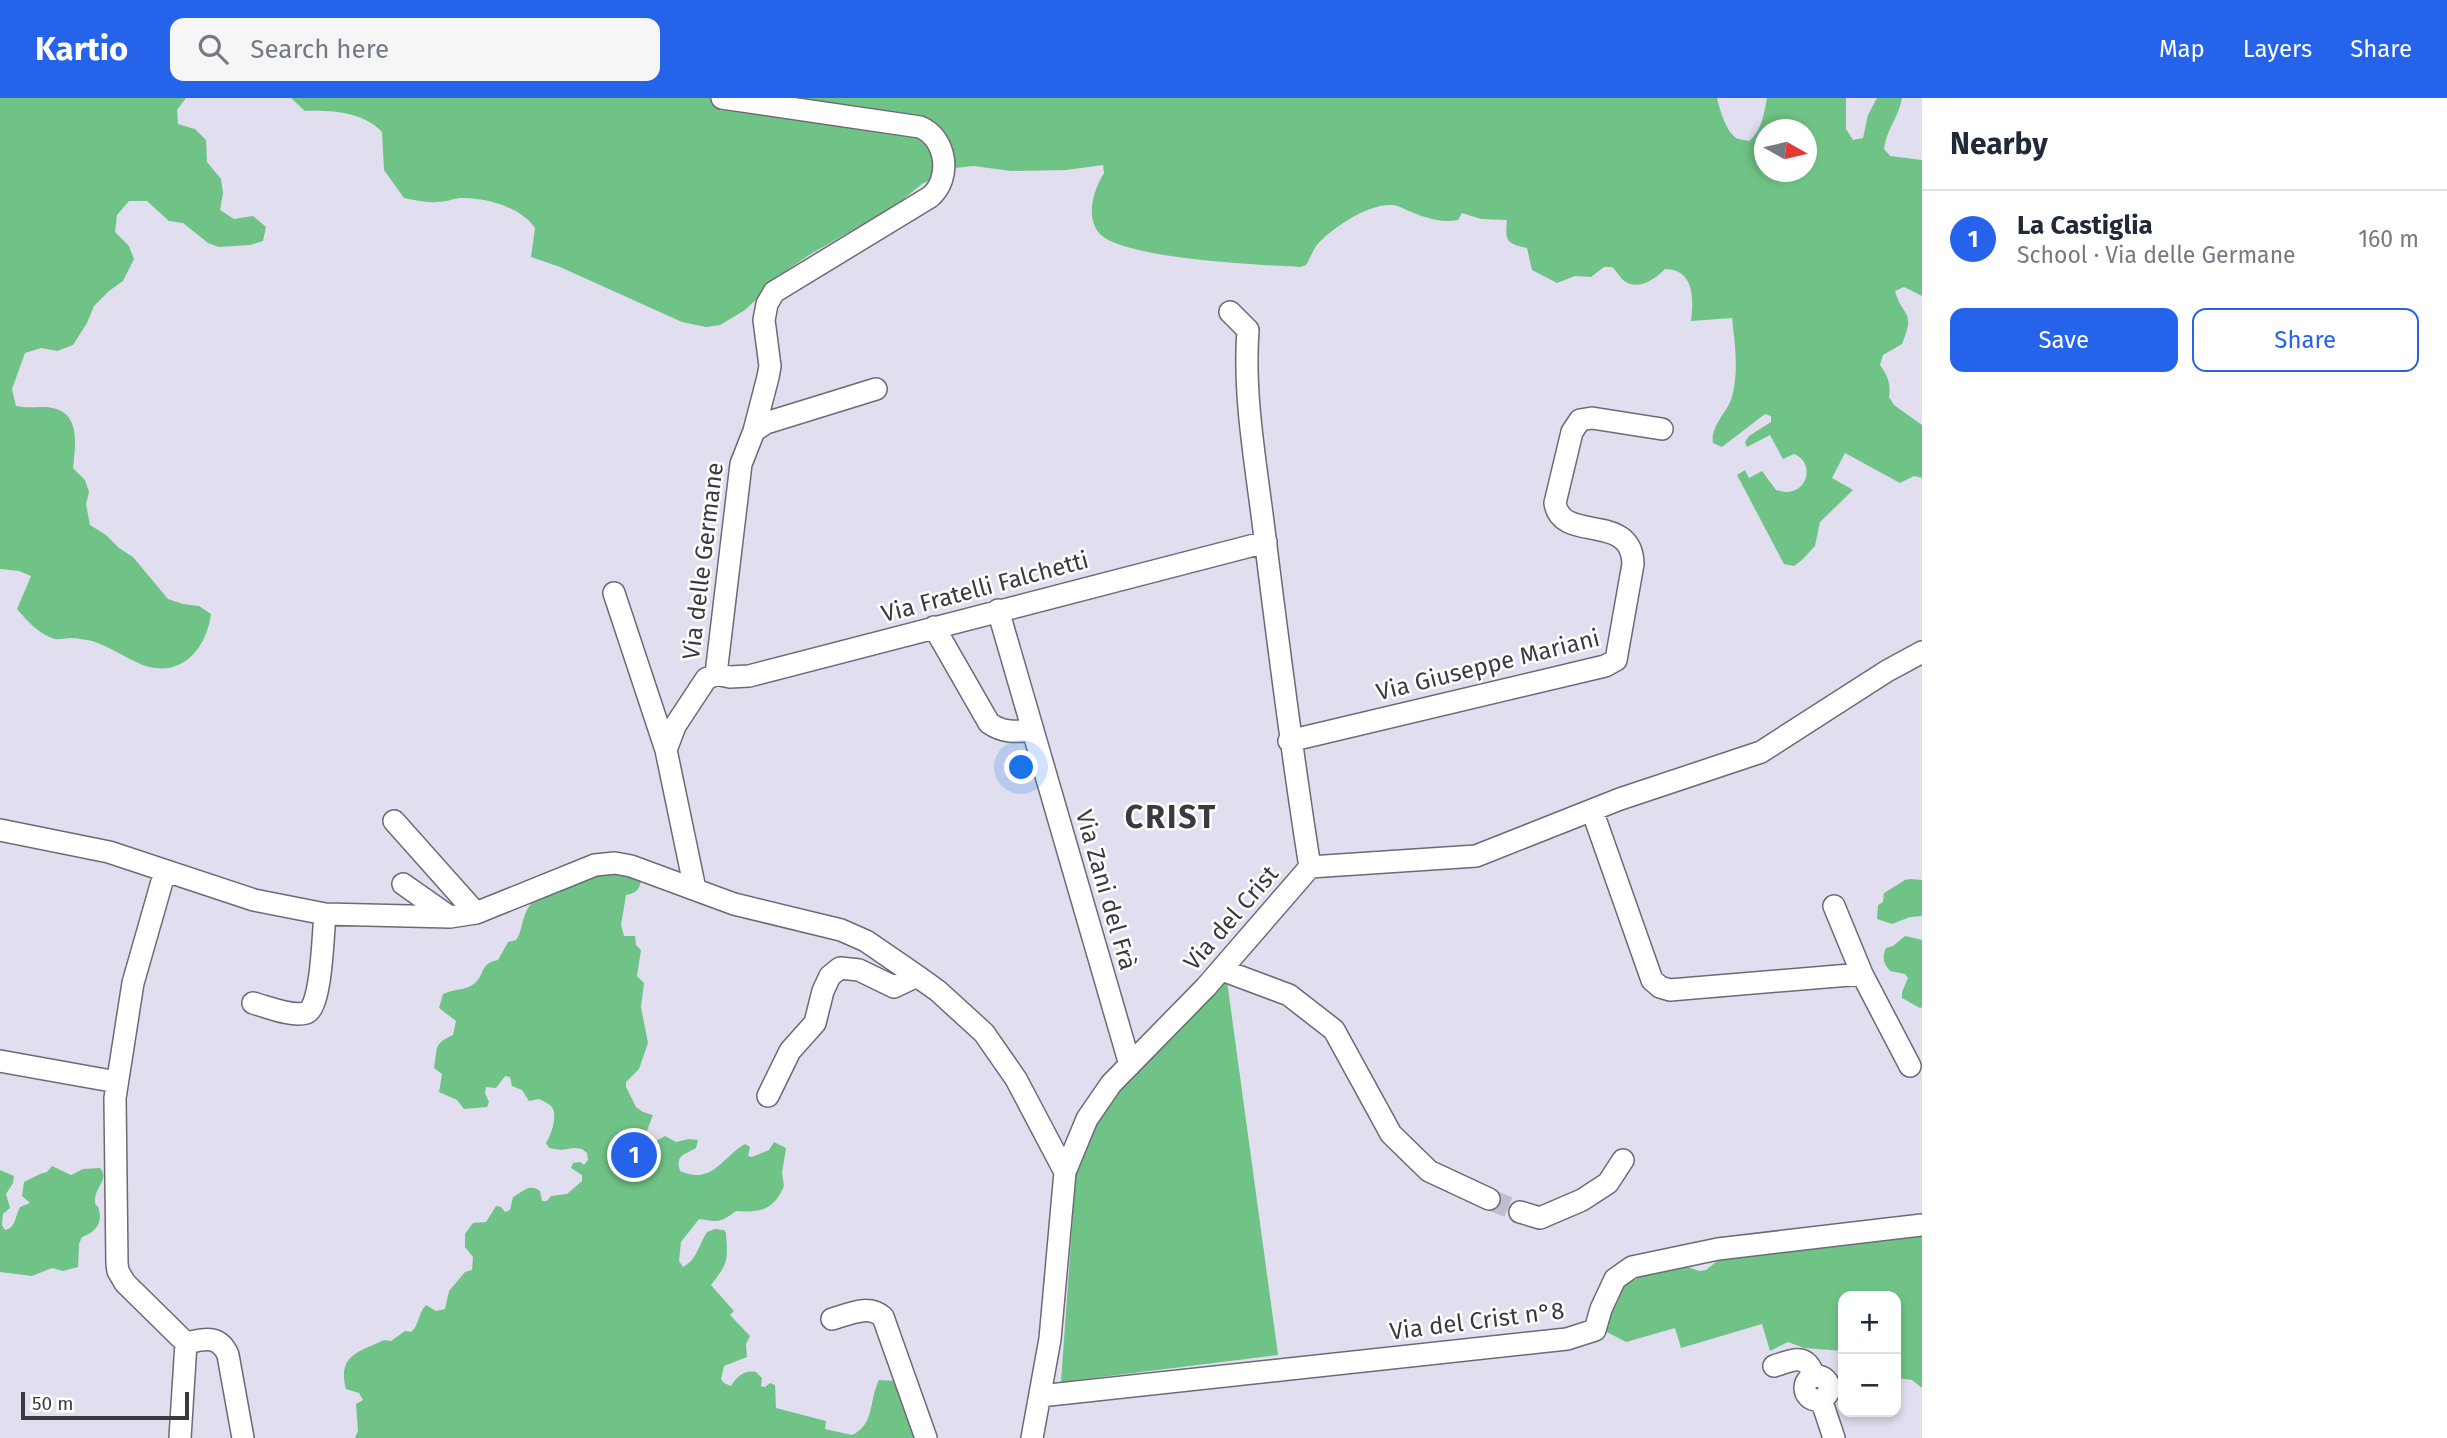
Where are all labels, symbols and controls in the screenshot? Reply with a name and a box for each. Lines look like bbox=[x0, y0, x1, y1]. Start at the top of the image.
search box bbox=[170, 18, 660, 81]
text: Kartio bbox=[35, 29, 128, 69]
icon: search bbox=[194, 30, 232, 68]
text: Search here bbox=[250, 34, 389, 65]
text: Map bbox=[2159, 35, 2205, 63]
text: Layers bbox=[2243, 35, 2312, 63]
text: Share bbox=[2350, 35, 2412, 63]
north arrow bbox=[1754, 119, 1817, 182]
text: Nearby bbox=[1950, 126, 2048, 162]
text: La Castiglia bbox=[2017, 210, 2153, 241]
text: 1 bbox=[1968, 225, 1978, 253]
text: 160 m bbox=[2358, 225, 2419, 253]
text: School · Via delle Germane bbox=[2017, 241, 2296, 269]
button: Save bbox=[1950, 308, 2178, 372]
button: Share bbox=[2192, 308, 2419, 372]
street label: Via delle Germane bbox=[677, 461, 729, 661]
street label: Via Fratelli Falchetti bbox=[878, 546, 1092, 628]
street label: Via Giuseppe Mariani bbox=[1373, 624, 1603, 706]
your location bbox=[1004, 750, 1038, 784]
district label: CRIST bbox=[1125, 798, 1217, 836]
street label: Via Zani del Frà bbox=[1070, 807, 1142, 973]
street label: Via del Crist bbox=[1178, 860, 1284, 976]
pin: 1 bbox=[611, 1129, 657, 1181]
map controls bbox=[1838, 1291, 1901, 1417]
button: + bbox=[1838, 1291, 1901, 1354]
street label: Via del Crist n°8 bbox=[1388, 1296, 1566, 1346]
button: − bbox=[1838, 1354, 1901, 1417]
scale bar bbox=[21, 1389, 189, 1421]
text: 50 m bbox=[32, 1392, 73, 1415]

